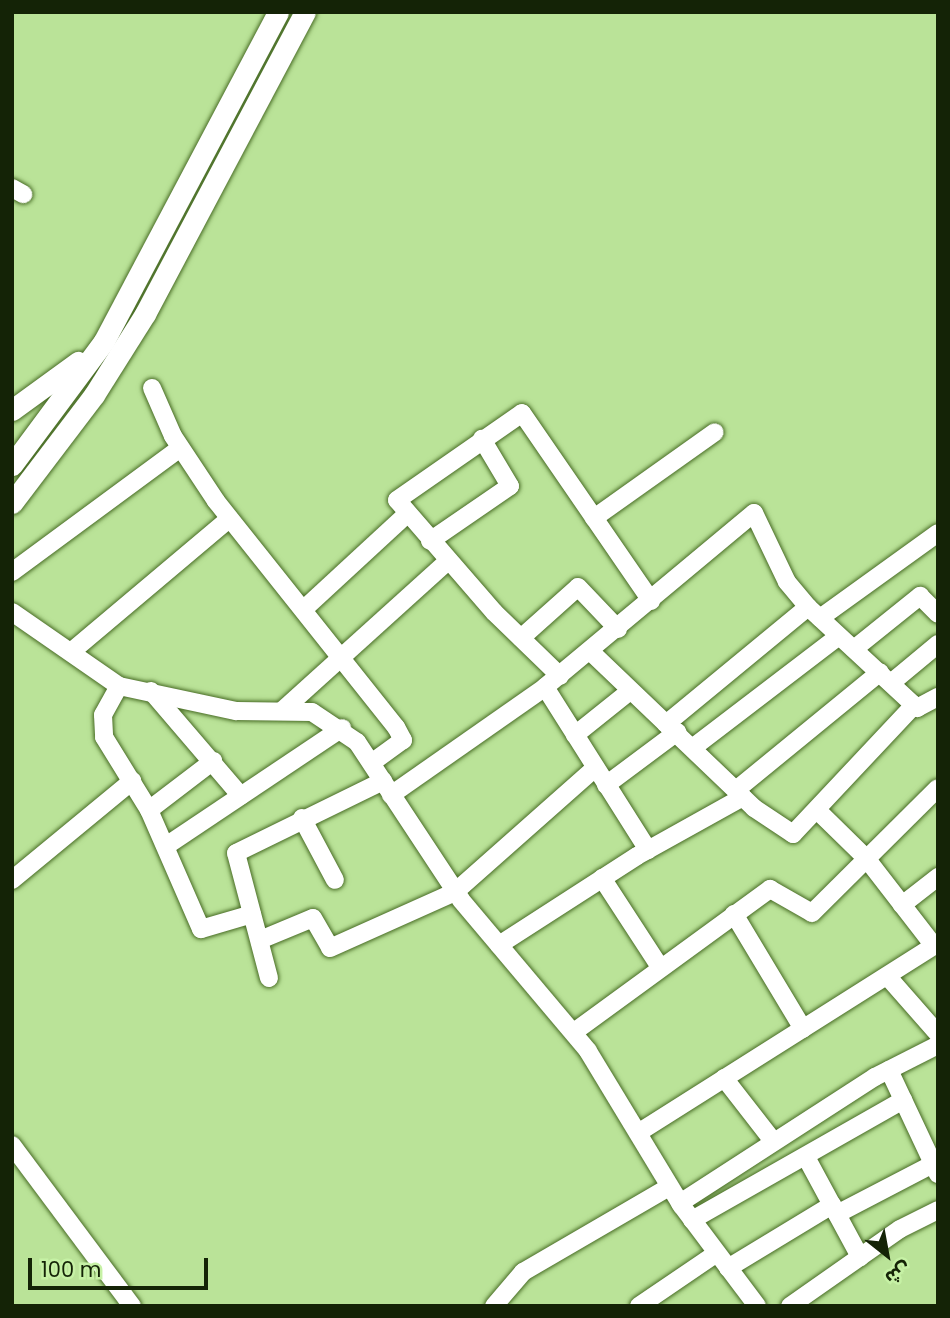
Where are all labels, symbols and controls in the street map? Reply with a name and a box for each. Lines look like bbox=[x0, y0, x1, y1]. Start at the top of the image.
north arrow bbox=[852, 1220, 922, 1290]
scale bar bbox=[32, 1244, 212, 1288]
text: 100 m bbox=[41, 1255, 101, 1284]
text: ش bbox=[880, 1255, 916, 1292]

